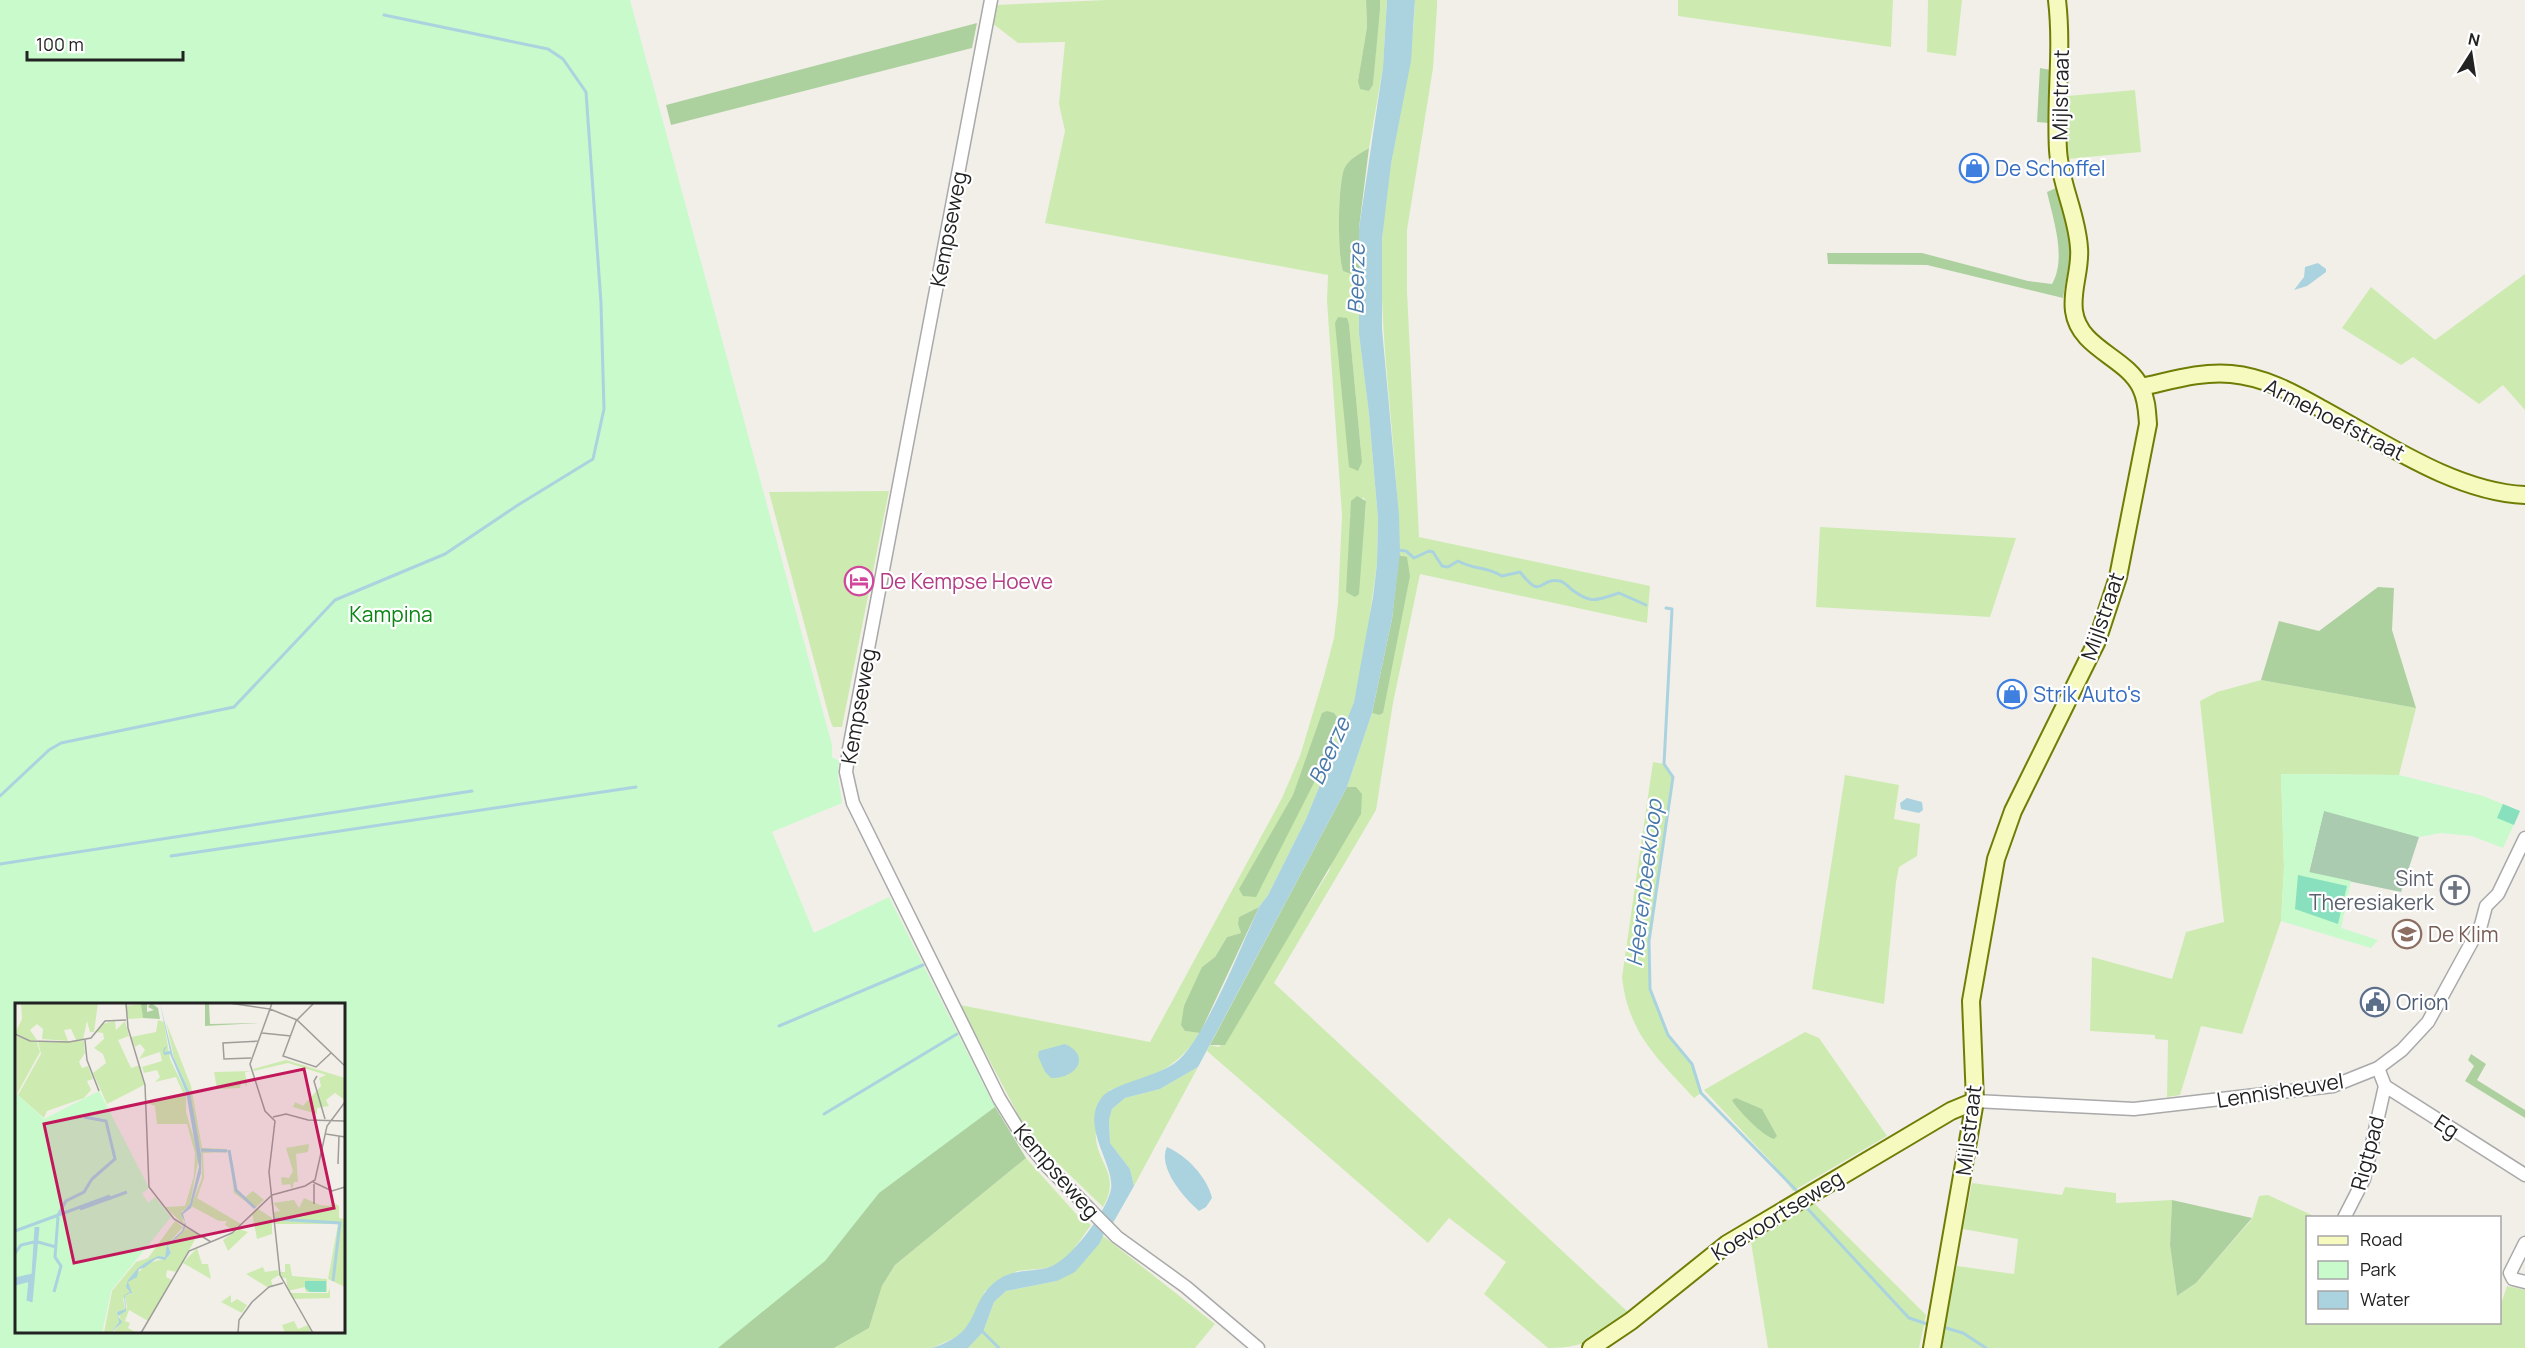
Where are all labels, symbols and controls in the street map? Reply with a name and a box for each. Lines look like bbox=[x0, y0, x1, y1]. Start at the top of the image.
scale bar bbox=[27, 24, 183, 62]
north arrow bbox=[2441, 24, 2501, 84]
text: N bbox=[2466, 27, 2482, 51]
text: 100 m bbox=[36, 32, 84, 56]
street label: Mijlstraat bbox=[2045, 49, 2075, 141]
shop icon: De Schoffel bbox=[1958, 152, 1990, 184]
place label: De Schoffel bbox=[1995, 154, 2106, 182]
street label: Kempseweg bbox=[923, 169, 973, 289]
water label: Beerze bbox=[1340, 242, 1372, 315]
street label: Armehoefstraat bbox=[2260, 372, 2410, 466]
hotel icon: De Kempse Hoeve bbox=[843, 565, 875, 597]
place label: De Kempse Hoeve bbox=[880, 567, 1053, 595]
street label: Mijlstraat bbox=[2074, 568, 2130, 664]
park label: Kampina bbox=[349, 600, 433, 628]
street label: Kempseweg bbox=[834, 646, 882, 766]
shop icon: Strik Auto's bbox=[1996, 678, 2028, 710]
place label: Strik Auto's bbox=[2033, 680, 2141, 708]
water label: Beerze bbox=[1301, 712, 1358, 789]
water label: Heerenbeekloop bbox=[1619, 796, 1669, 968]
place label: Sint Theresiakerk bbox=[2309, 864, 2435, 916]
church icon: Sint Theresiakerk bbox=[2439, 874, 2471, 906]
school or university icon: De Klim bbox=[2391, 918, 2423, 950]
place label: De Klim bbox=[2428, 920, 2499, 948]
public building icon: Orion bbox=[2359, 986, 2391, 1018]
place label: Orion bbox=[2396, 988, 2449, 1016]
inset map bbox=[15, 1003, 345, 1333]
street label: Lennisheuvel bbox=[2214, 1066, 2346, 1114]
street label: Mijlstraat bbox=[1949, 1083, 1987, 1177]
street label: Eg bbox=[2429, 1108, 2465, 1144]
street label: Rigtpad bbox=[2344, 1113, 2390, 1193]
street label: Kempseweg bbox=[1008, 1118, 1106, 1224]
street label: Koevoortseweg bbox=[1706, 1163, 1848, 1267]
legend bbox=[2306, 1216, 2501, 1324]
text: Road bbox=[2360, 1227, 2403, 1251]
text: Park bbox=[2360, 1257, 2397, 1281]
text: Water bbox=[2360, 1287, 2410, 1311]

